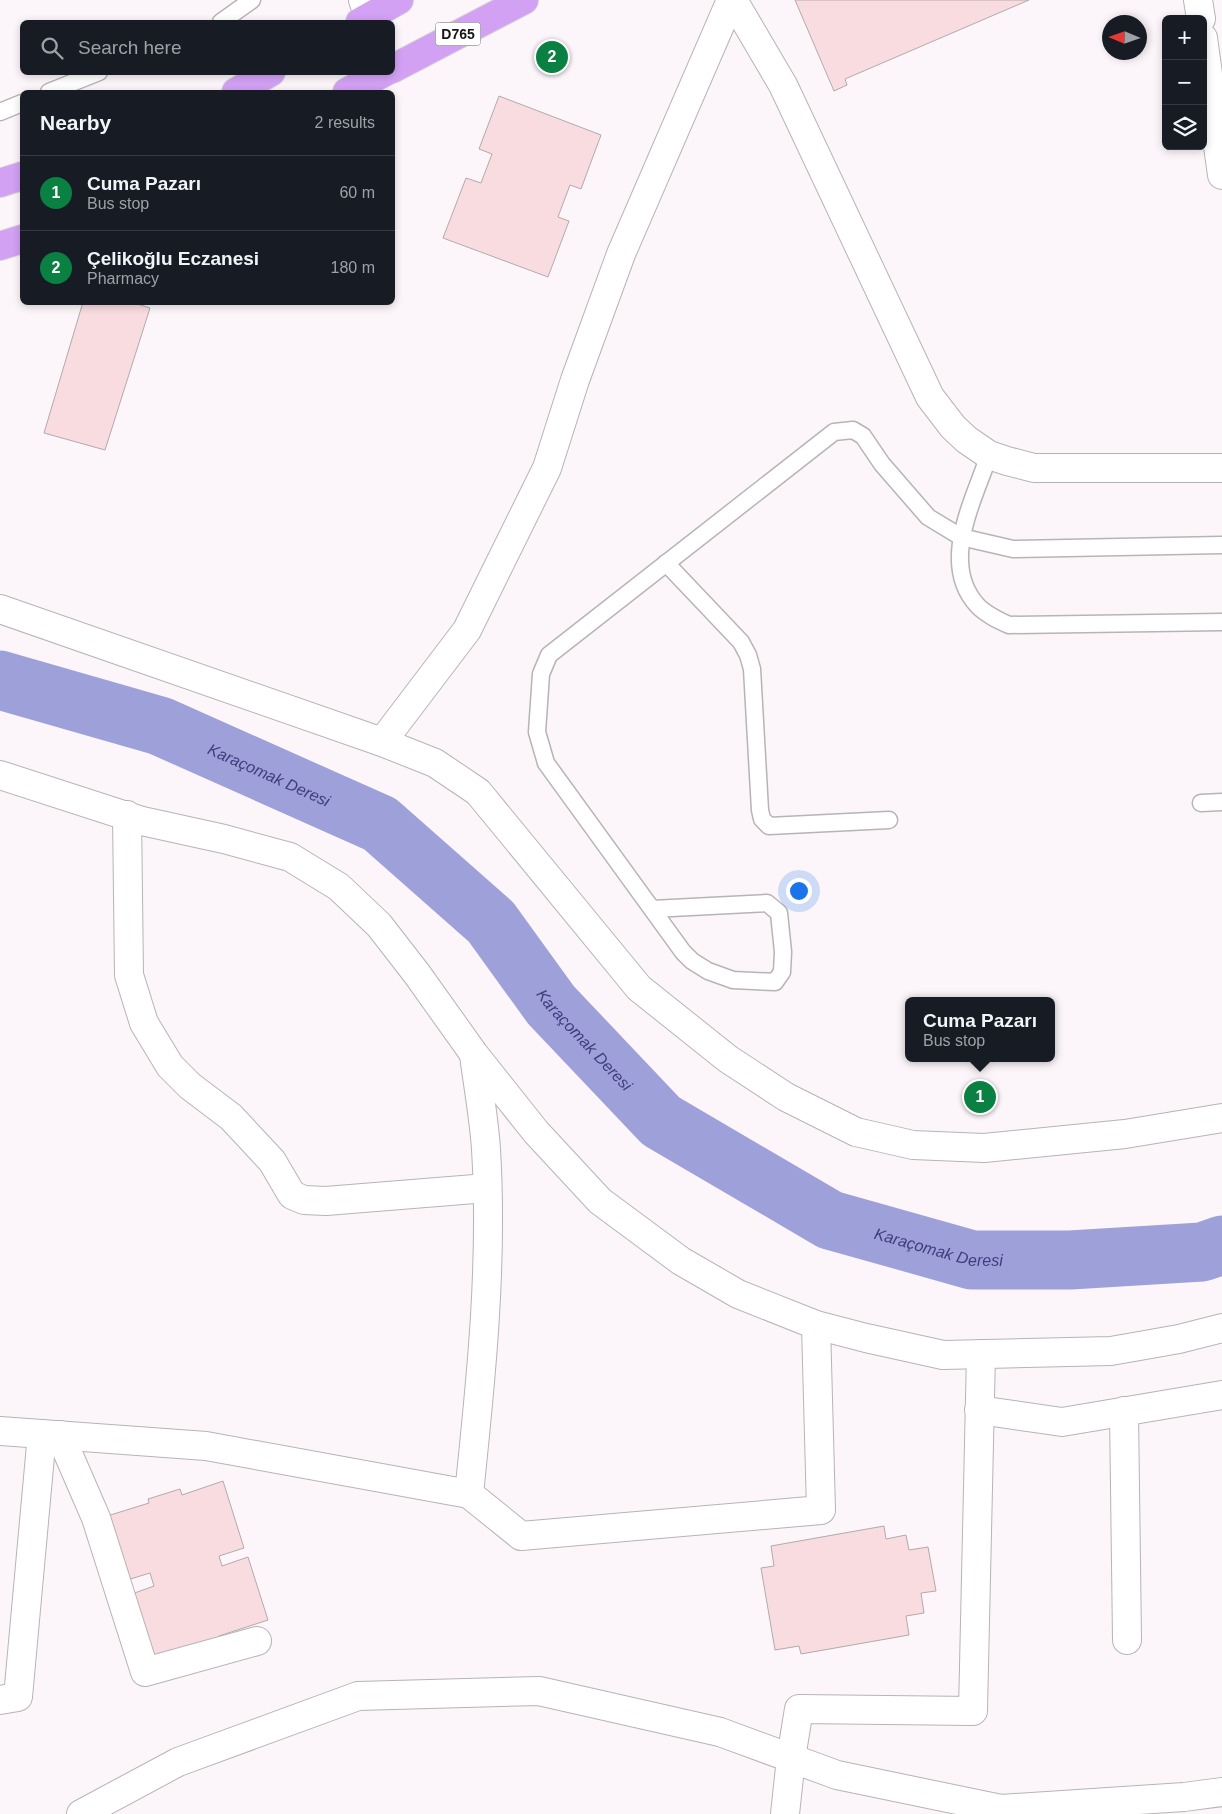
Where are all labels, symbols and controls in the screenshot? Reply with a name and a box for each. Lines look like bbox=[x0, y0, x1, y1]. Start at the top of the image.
north arrow bbox=[1102, 15, 1147, 60]
map controls bbox=[1162, 15, 1207, 150]
button: + bbox=[1162, 15, 1207, 60]
search box bbox=[20, 20, 395, 75]
road number: D765 bbox=[436, 22, 480, 46]
icon: search bbox=[38, 34, 66, 62]
text: Search here bbox=[78, 37, 182, 58]
pin: 2 bbox=[536, 38, 568, 76]
button: − bbox=[1162, 60, 1207, 105]
button: layers bbox=[1162, 105, 1207, 150]
text: Nearby bbox=[40, 111, 111, 134]
text: 2 results bbox=[315, 114, 375, 131]
text: Cuma Pazarı bbox=[87, 173, 201, 194]
text: 1 bbox=[52, 184, 60, 201]
text: 60 m bbox=[339, 184, 375, 201]
text: Bus stop bbox=[87, 195, 149, 212]
text: Çelikoğlu Eczanesi bbox=[87, 248, 259, 269]
text: 2 bbox=[52, 259, 60, 276]
text: 180 m bbox=[331, 259, 375, 276]
text: Pharmacy bbox=[87, 270, 159, 287]
water label: Karaçomak Deresi bbox=[205, 741, 333, 810]
your location bbox=[786, 878, 812, 904]
water label: Karaçomak Deresi bbox=[533, 986, 636, 1094]
popup bbox=[905, 997, 1055, 1062]
text: Cuma Pazarı bbox=[923, 1010, 1037, 1031]
text: Bus stop bbox=[923, 1032, 985, 1049]
pin: 1 bbox=[964, 1078, 996, 1116]
water label: Karaçomak Deresi bbox=[872, 1225, 1003, 1269]

